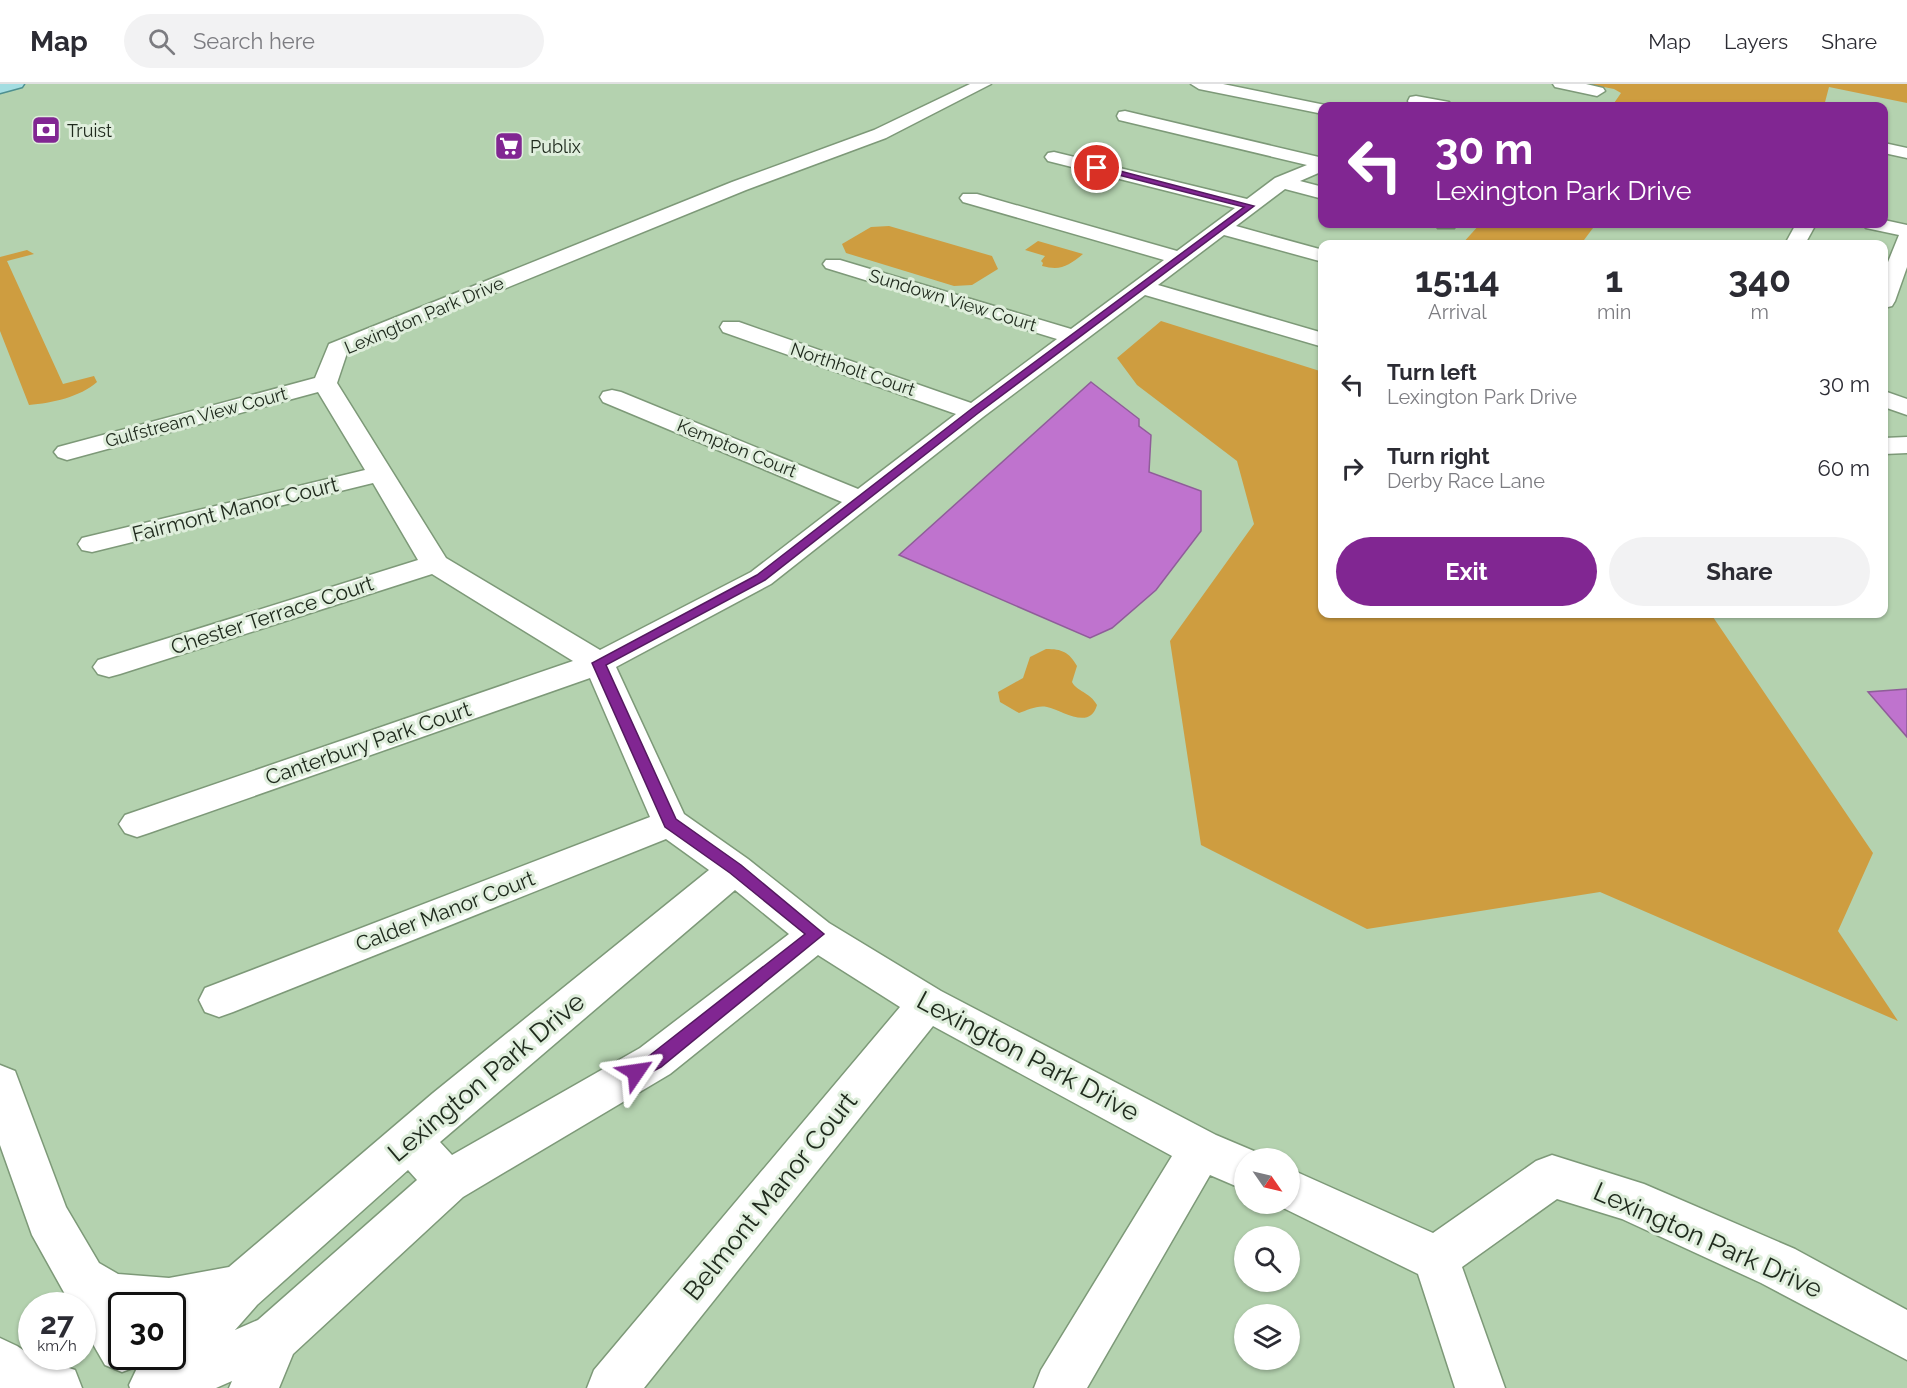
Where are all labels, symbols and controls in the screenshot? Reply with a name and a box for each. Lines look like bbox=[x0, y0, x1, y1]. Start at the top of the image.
search box bbox=[124, 14, 544, 68]
text: Map bbox=[30, 25, 88, 58]
icon: search bbox=[145, 25, 178, 58]
text: Search here bbox=[193, 28, 315, 54]
text: Map bbox=[1648, 29, 1691, 54]
text: Layers bbox=[1724, 29, 1788, 54]
text: Share bbox=[1821, 29, 1877, 54]
bank icon: Truist bbox=[30, 114, 62, 146]
place label: Truist bbox=[67, 120, 112, 141]
text: 30 m bbox=[1435, 125, 1533, 174]
icon: left bbox=[1336, 126, 1414, 204]
supermarket icon: Publix bbox=[493, 130, 525, 162]
place label: Publix bbox=[530, 136, 581, 157]
pin bbox=[1071, 142, 1122, 193]
icon: arrive bbox=[1080, 151, 1113, 184]
text: Lexington Park Drive bbox=[1435, 175, 1692, 206]
text: 15:14 bbox=[1415, 258, 1500, 300]
text: 1 bbox=[1605, 258, 1623, 300]
text: 340 bbox=[1728, 258, 1791, 300]
street label: Sundown View Court bbox=[867, 265, 1039, 335]
street label: Lexington Park Drive bbox=[341, 272, 507, 358]
text: Arrival bbox=[1428, 300, 1487, 324]
text: min bbox=[1597, 300, 1631, 324]
text: m bbox=[1750, 300, 1769, 324]
street label: Northholt Court bbox=[788, 338, 918, 400]
text: Turn left bbox=[1387, 359, 1477, 385]
icon: left bbox=[1336, 368, 1369, 401]
text: 30 m bbox=[1819, 371, 1870, 397]
street label: Gulfstream View Court bbox=[103, 383, 289, 451]
text: Lexington Park Drive bbox=[1387, 385, 1577, 409]
street label: Kempton Court bbox=[674, 415, 800, 481]
text: Turn right bbox=[1387, 443, 1490, 469]
icon: right bbox=[1336, 452, 1369, 485]
text: 60 m bbox=[1817, 455, 1870, 481]
text: Derby Race Lane bbox=[1387, 469, 1545, 493]
street label: Fairmont Manor Court bbox=[129, 471, 341, 547]
button: Exit bbox=[1336, 537, 1597, 606]
button: Share bbox=[1609, 537, 1870, 606]
street label: Chester Terrace Court bbox=[167, 570, 377, 660]
street label: Canterbury Park Court bbox=[262, 696, 474, 790]
street label: Calder Manor Court bbox=[352, 865, 538, 957]
street label: Lexington Park Drive bbox=[912, 985, 1144, 1127]
street label: Lexington Park Drive bbox=[382, 986, 590, 1168]
position arrow bbox=[604, 1040, 668, 1104]
street label: Belmont Manor Court bbox=[677, 1086, 863, 1306]
north arrow bbox=[1234, 1148, 1300, 1214]
map controls bbox=[1234, 1148, 1300, 1370]
street label: Lexington Park Drive bbox=[1589, 1176, 1827, 1304]
button: search bbox=[1234, 1226, 1300, 1292]
speed limit sign: 30 bbox=[108, 1292, 186, 1370]
button: layers bbox=[1234, 1304, 1300, 1370]
text: 27 bbox=[40, 1306, 74, 1341]
text: km/h bbox=[37, 1337, 77, 1355]

